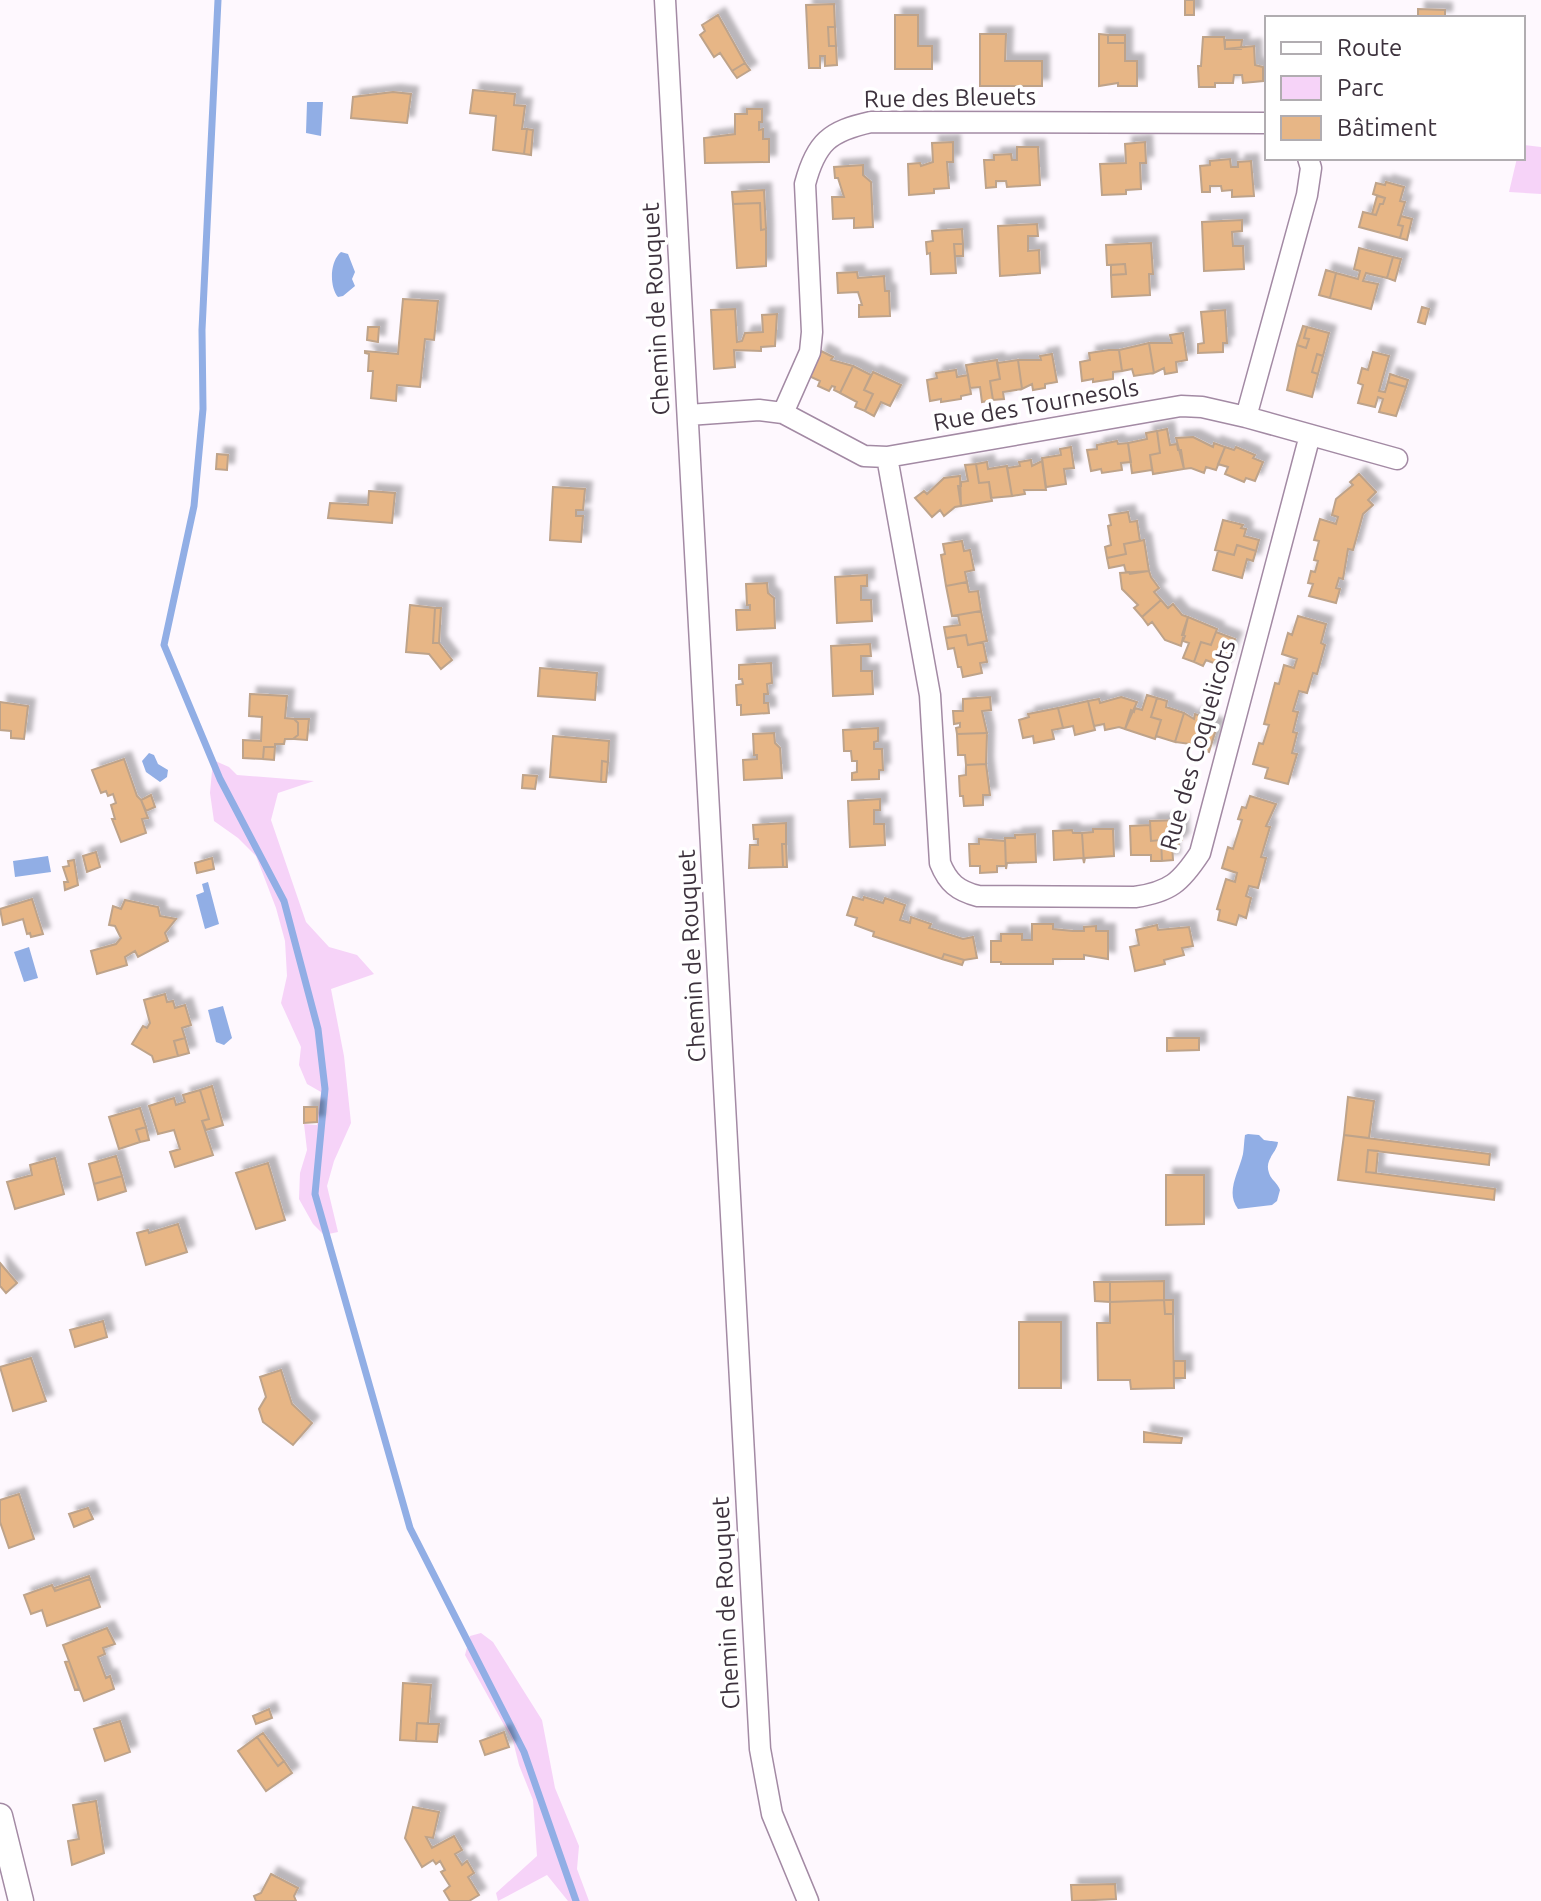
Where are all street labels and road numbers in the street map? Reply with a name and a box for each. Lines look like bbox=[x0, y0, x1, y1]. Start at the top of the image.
street label: Rue des Bleuets bbox=[864, 82, 1036, 113]
street label: Chemin de Rouquet bbox=[636, 201, 675, 416]
street label: Rue des Tournesols bbox=[931, 373, 1141, 436]
street label: Rue des Coquelicots bbox=[1155, 637, 1240, 853]
street label: Chemin de Rouquet bbox=[672, 848, 711, 1063]
street label: Chemin de Rouquet bbox=[706, 1495, 745, 1710]

